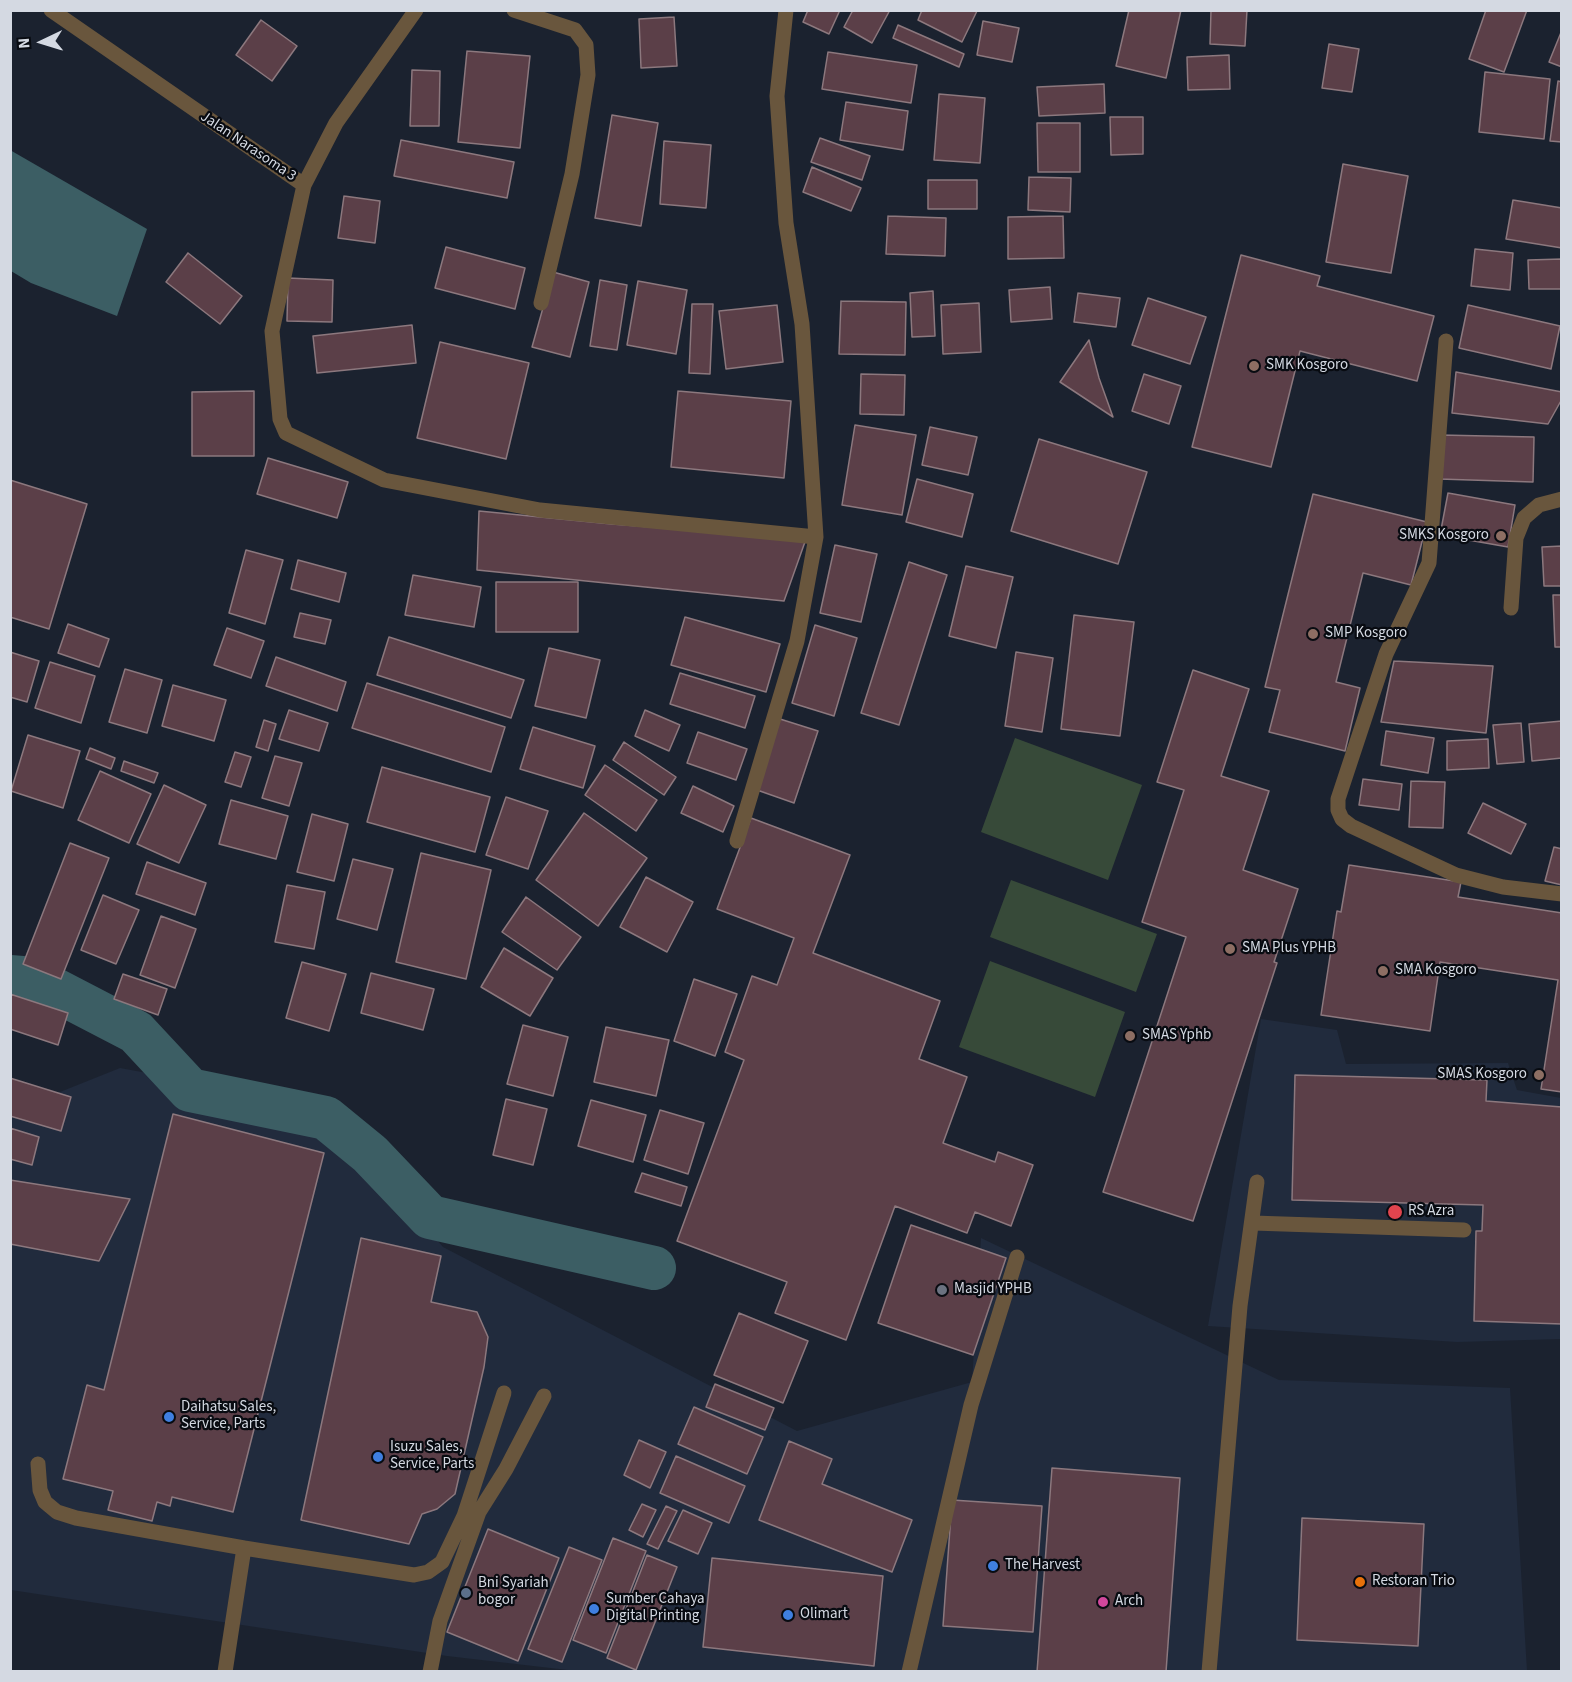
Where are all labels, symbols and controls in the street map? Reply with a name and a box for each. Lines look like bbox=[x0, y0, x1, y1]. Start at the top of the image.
north arrow bbox=[12, 12, 72, 72]
text: N bbox=[13, 37, 35, 49]
street label: Jalan Narasoma 3 bbox=[197, 108, 299, 186]
place label: SMK Kosgoro bbox=[1266, 357, 1348, 375]
marker: SMK Kosgoro bbox=[1247, 359, 1261, 373]
place label: SMKS Kosgoro bbox=[1399, 527, 1489, 545]
marker: SMKS Kosgoro bbox=[1494, 529, 1508, 543]
place label: SMP Kosgoro bbox=[1325, 625, 1407, 643]
marker: SMP Kosgoro bbox=[1306, 627, 1320, 641]
place label: SMA Plus YPHB bbox=[1242, 940, 1336, 958]
marker: SMA Plus YPHB bbox=[1223, 942, 1237, 956]
place label: SMA Kosgoro bbox=[1395, 962, 1477, 980]
marker: SMA Kosgoro bbox=[1376, 964, 1390, 978]
place label: SMAS Yphb bbox=[1142, 1027, 1211, 1045]
marker: SMAS Yphb bbox=[1123, 1029, 1137, 1043]
place label: SMAS Kosgoro bbox=[1437, 1066, 1527, 1084]
marker: SMAS Kosgoro bbox=[1532, 1068, 1546, 1082]
marker: RS Azra bbox=[1386, 1203, 1404, 1221]
place label: RS Azra bbox=[1408, 1203, 1454, 1221]
place label: Masjid YPHB bbox=[954, 1281, 1032, 1299]
marker: Masjid YPHB bbox=[935, 1283, 949, 1297]
place label: Daihatsu Sales, Service, Parts bbox=[181, 1399, 276, 1434]
marker: Daihatsu Sales, Service, Parts bbox=[162, 1410, 176, 1424]
place label: Isuzu Sales, Service, Parts bbox=[390, 1439, 474, 1474]
marker: Isuzu Sales, Service, Parts bbox=[371, 1450, 385, 1464]
place label: The Harvest bbox=[1005, 1557, 1080, 1575]
marker: The Harvest bbox=[986, 1559, 1000, 1573]
place label: Restoran Trio bbox=[1372, 1573, 1455, 1591]
place label: Bni Syariah bogor bbox=[478, 1575, 549, 1610]
marker: Restoran Trio bbox=[1353, 1575, 1367, 1589]
marker: Bni Syariah bogor bbox=[459, 1586, 473, 1600]
place label: Sumber Cahaya Digital Printing bbox=[606, 1591, 705, 1626]
place label: Arch bbox=[1115, 1593, 1143, 1611]
marker: Arch bbox=[1096, 1595, 1110, 1609]
marker: Sumber Cahaya Digital Printing bbox=[587, 1602, 601, 1616]
place label: Olimart bbox=[800, 1606, 848, 1624]
marker: Olimart bbox=[781, 1608, 795, 1622]

